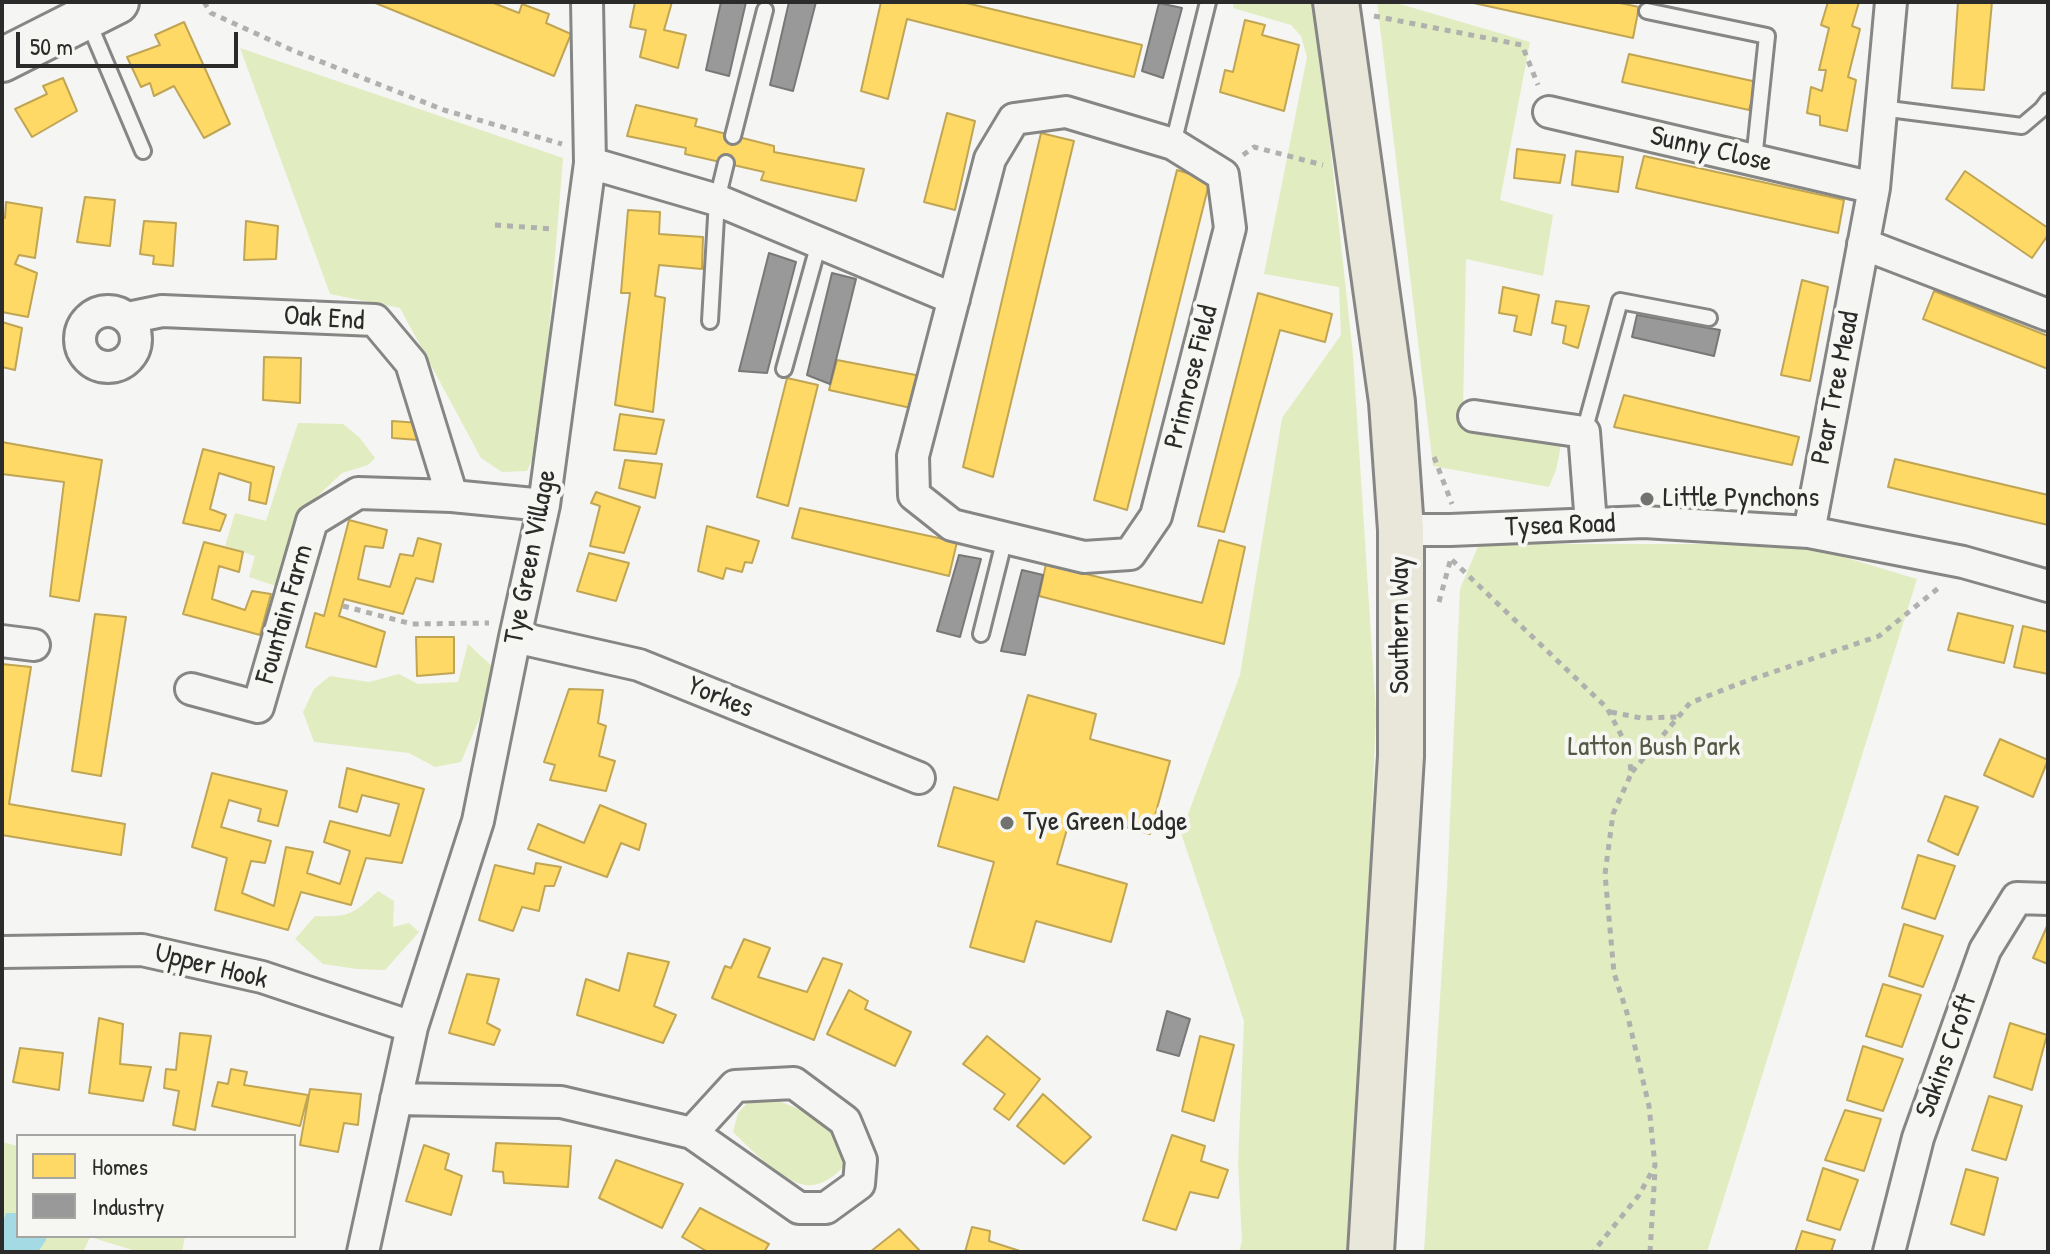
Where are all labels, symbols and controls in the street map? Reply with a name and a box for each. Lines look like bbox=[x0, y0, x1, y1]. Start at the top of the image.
scale bar bbox=[20, 16, 242, 66]
text: 50 m bbox=[30, 30, 73, 62]
street label: Sunny Close bbox=[1647, 120, 1775, 180]
street label: Oak End bbox=[283, 299, 365, 339]
street label: Primrose Field bbox=[1158, 302, 1226, 452]
street label: Pear Tree Mead bbox=[1805, 309, 1867, 467]
street label: Tye Green Village bbox=[498, 467, 564, 647]
place label: Little Pynchons bbox=[1663, 482, 1819, 516]
marker: Little Pynchons bbox=[1638, 490, 1656, 508]
street label: Tysea Road bbox=[1504, 507, 1616, 545]
street label: Fountain Farm bbox=[249, 541, 321, 687]
street label: Southern Way bbox=[1384, 556, 1418, 694]
street label: Yorkes bbox=[682, 670, 758, 726]
park label: Latton Bush Park bbox=[1568, 731, 1740, 765]
place label: Tye Green Lodge bbox=[1023, 806, 1187, 840]
marker: Tye Green Lodge bbox=[998, 814, 1016, 832]
street label: Upper Hook bbox=[151, 937, 271, 997]
street label: Sakins Croft bbox=[1909, 990, 1985, 1122]
legend bbox=[16, 1134, 296, 1238]
text: Homes bbox=[92, 1150, 148, 1182]
text: Industry bbox=[92, 1190, 164, 1222]

